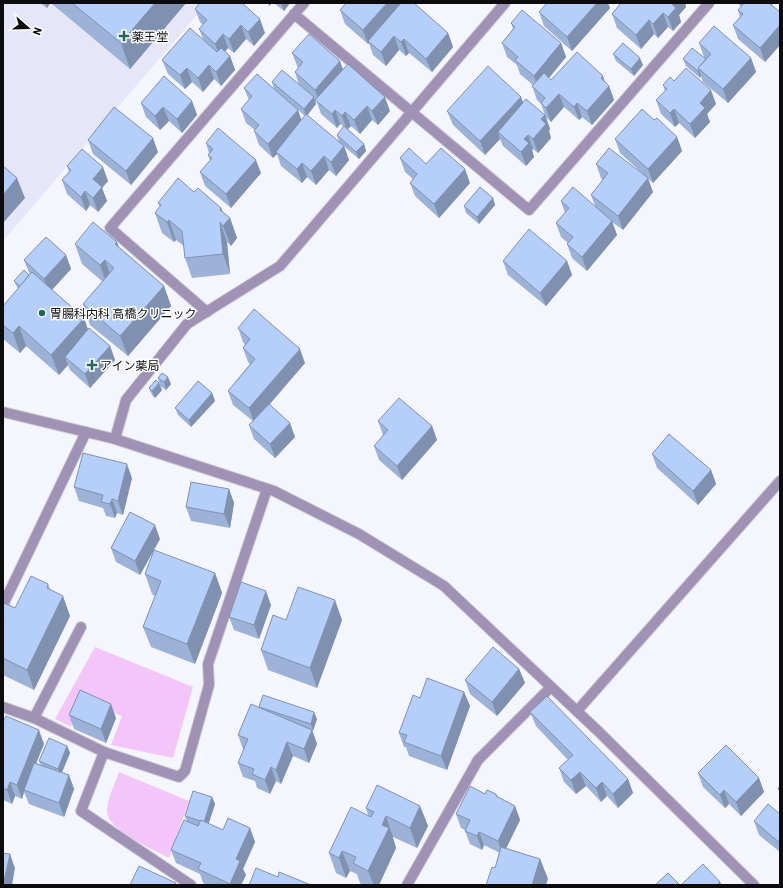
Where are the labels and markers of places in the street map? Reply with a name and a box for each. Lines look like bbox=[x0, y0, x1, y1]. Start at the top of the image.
place label: 薬王堂 bbox=[132, 29, 168, 43]
marker: 薬王堂 bbox=[119, 31, 129, 41]
place label: 胃腸科内科 高橋クリニック bbox=[50, 306, 196, 320]
marker: 胃腸科内科 高橋クリニック bbox=[37, 308, 47, 318]
place label: アイン薬局 bbox=[100, 358, 159, 372]
marker: アイン薬局 bbox=[87, 360, 97, 370]

